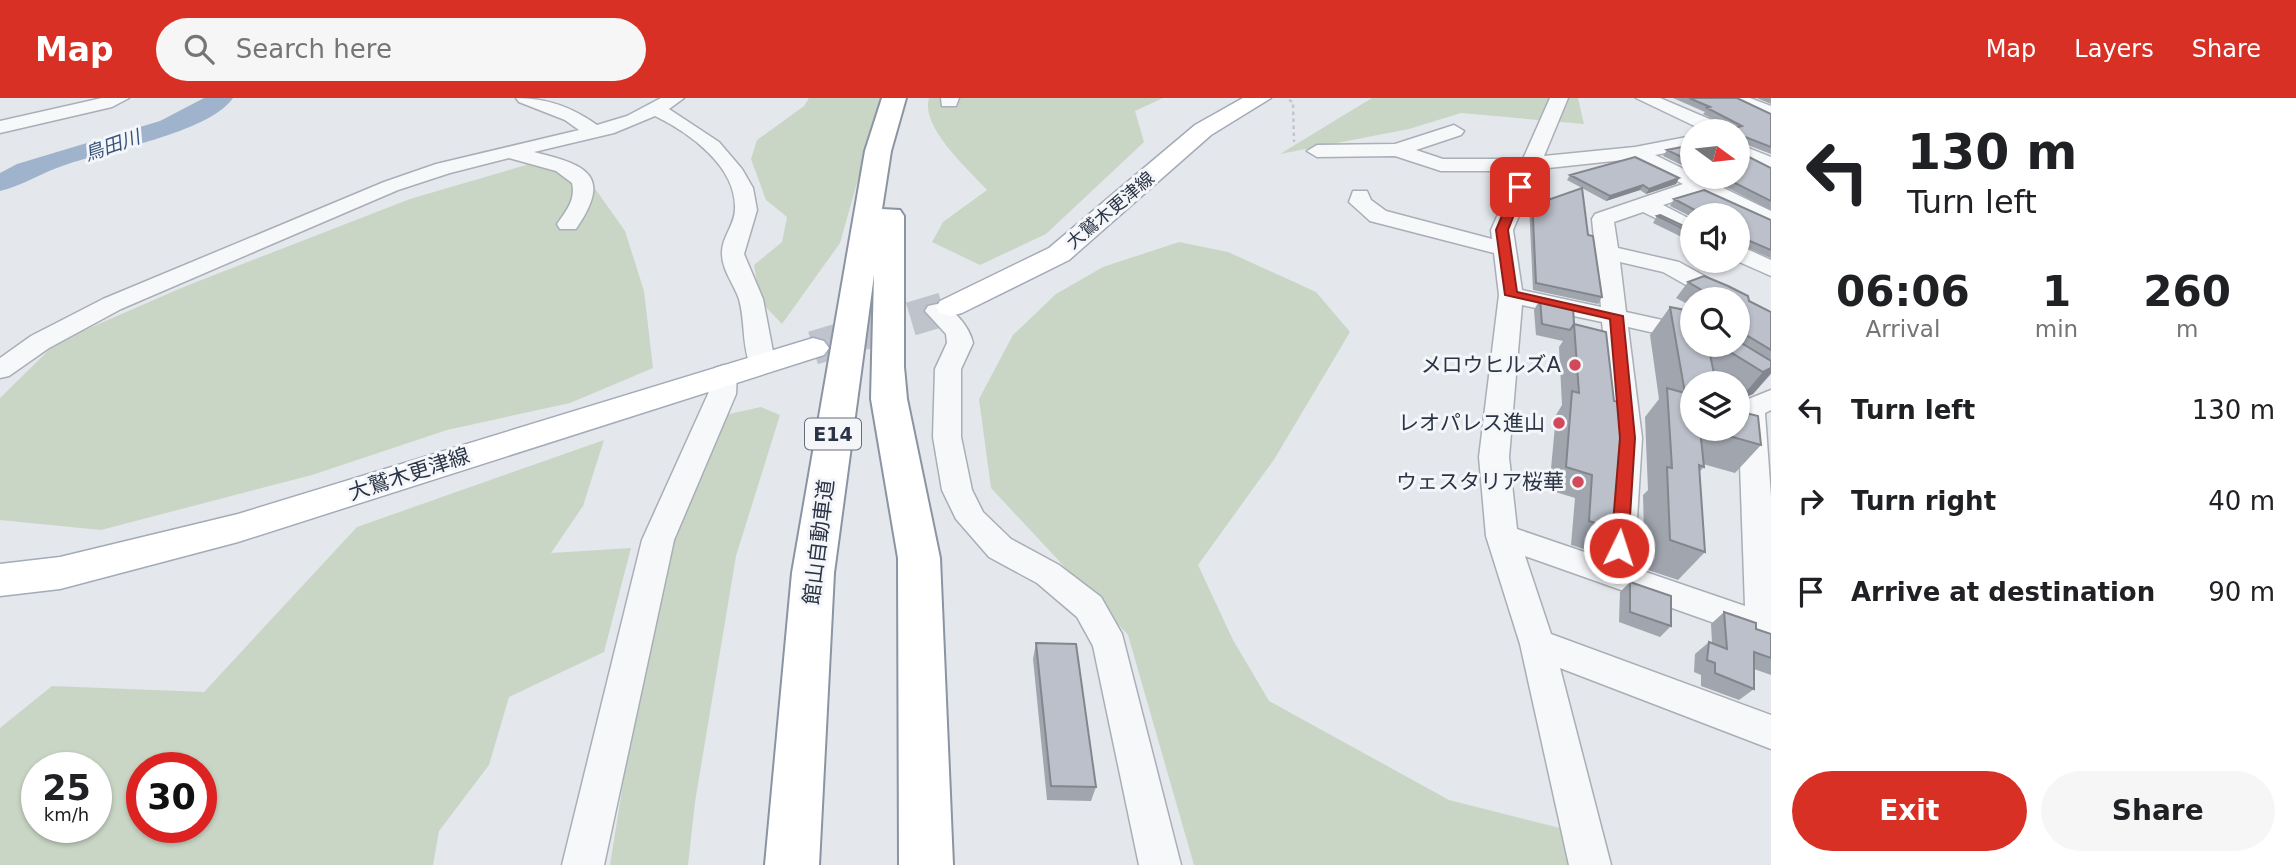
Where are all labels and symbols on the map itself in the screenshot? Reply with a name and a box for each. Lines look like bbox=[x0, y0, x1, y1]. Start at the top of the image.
north arrow bbox=[1680, 119, 1750, 189]
water label: 鳥田川 bbox=[81, 125, 144, 165]
pin bbox=[1490, 157, 1550, 217]
street label: 大鷲木更津線 bbox=[1062, 167, 1158, 253]
place label: メロウヒルズA bbox=[1421, 353, 1562, 377]
marker: メロウヒルズA bbox=[1567, 357, 1583, 373]
place label: レオパレス進山 bbox=[1398, 411, 1545, 435]
marker: レオパレス進山 bbox=[1551, 415, 1567, 431]
road number: E14 bbox=[805, 418, 861, 450]
street label: 大鷲木更津線 bbox=[345, 443, 473, 505]
place label: ウェスタリア桜華 bbox=[1396, 470, 1564, 494]
marker: ウェスタリア桜華 bbox=[1570, 474, 1586, 490]
street label: 館山自動車道 bbox=[799, 478, 839, 606]
position arrow bbox=[1582, 511, 1656, 585]
speed limit sign: 30 bbox=[126, 752, 217, 843]

